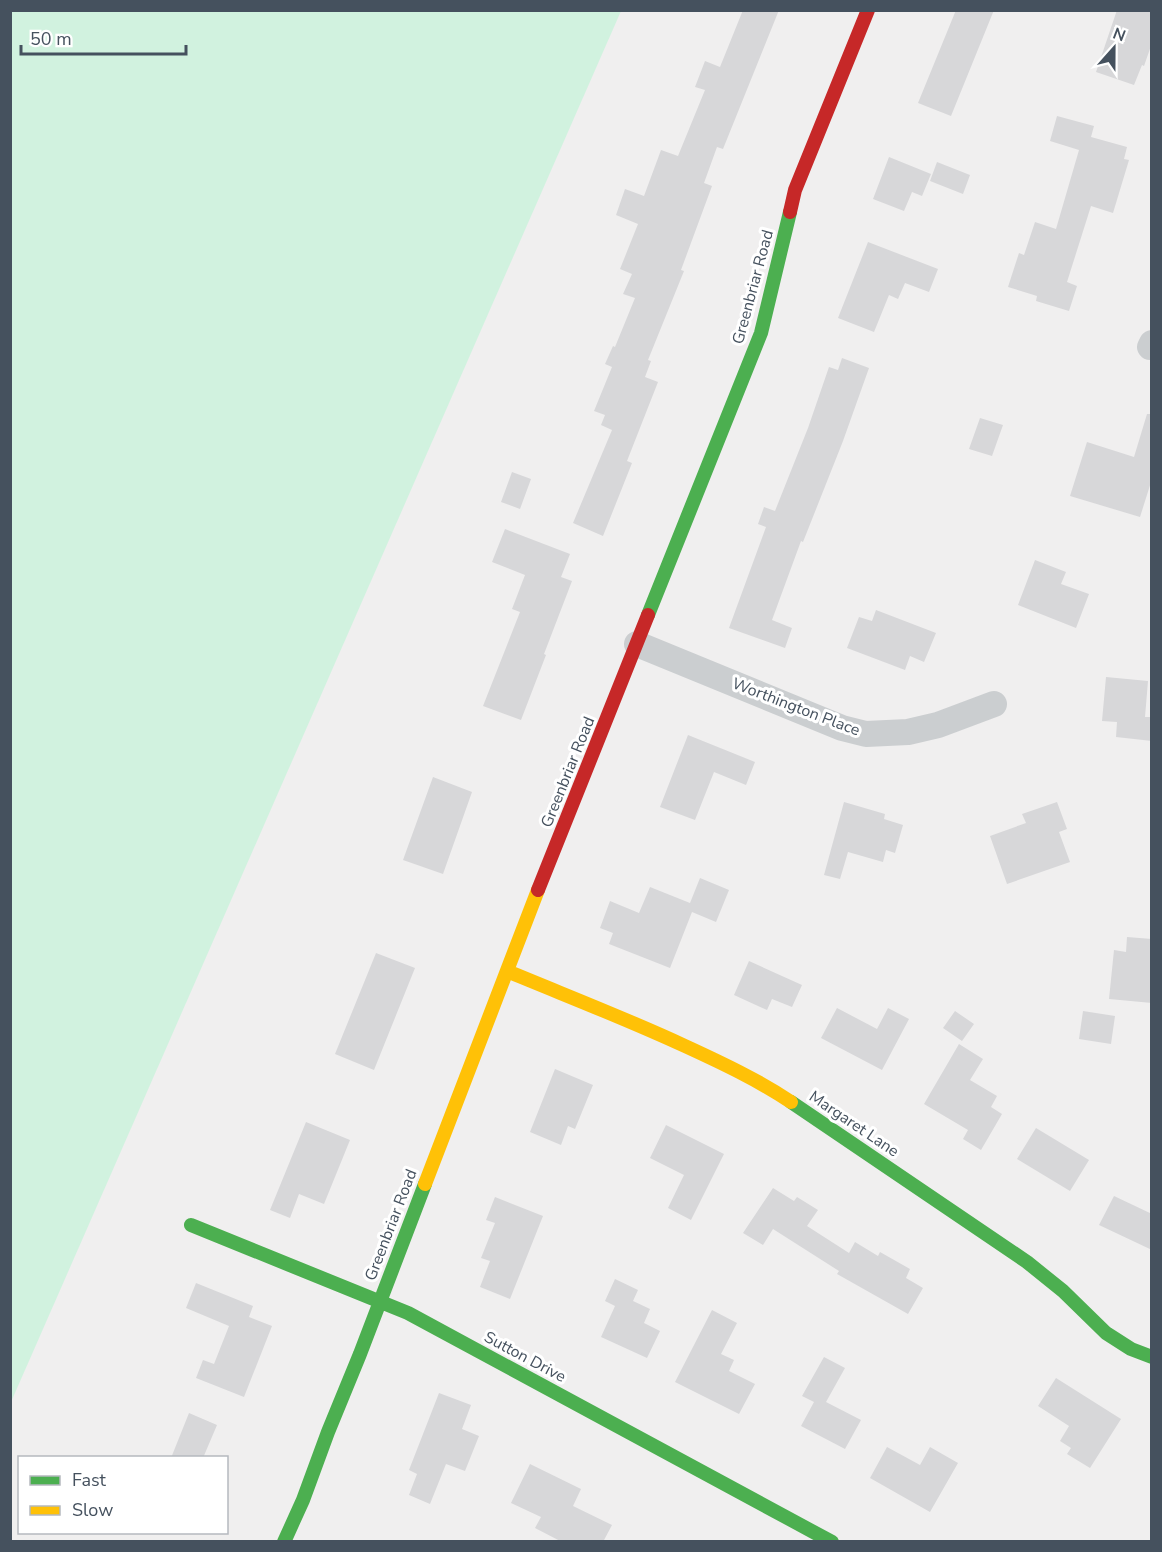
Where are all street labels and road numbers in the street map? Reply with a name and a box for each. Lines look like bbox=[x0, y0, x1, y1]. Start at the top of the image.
street label: Greenbriar Road bbox=[727, 227, 779, 347]
street label: Worthington Place bbox=[729, 672, 863, 742]
street label: Greenbriar Road bbox=[536, 713, 600, 831]
street label: Margaret Lane bbox=[805, 1086, 903, 1162]
street label: Greenbriar Road bbox=[360, 1166, 422, 1284]
street label: Sutton Drive bbox=[480, 1326, 570, 1388]

